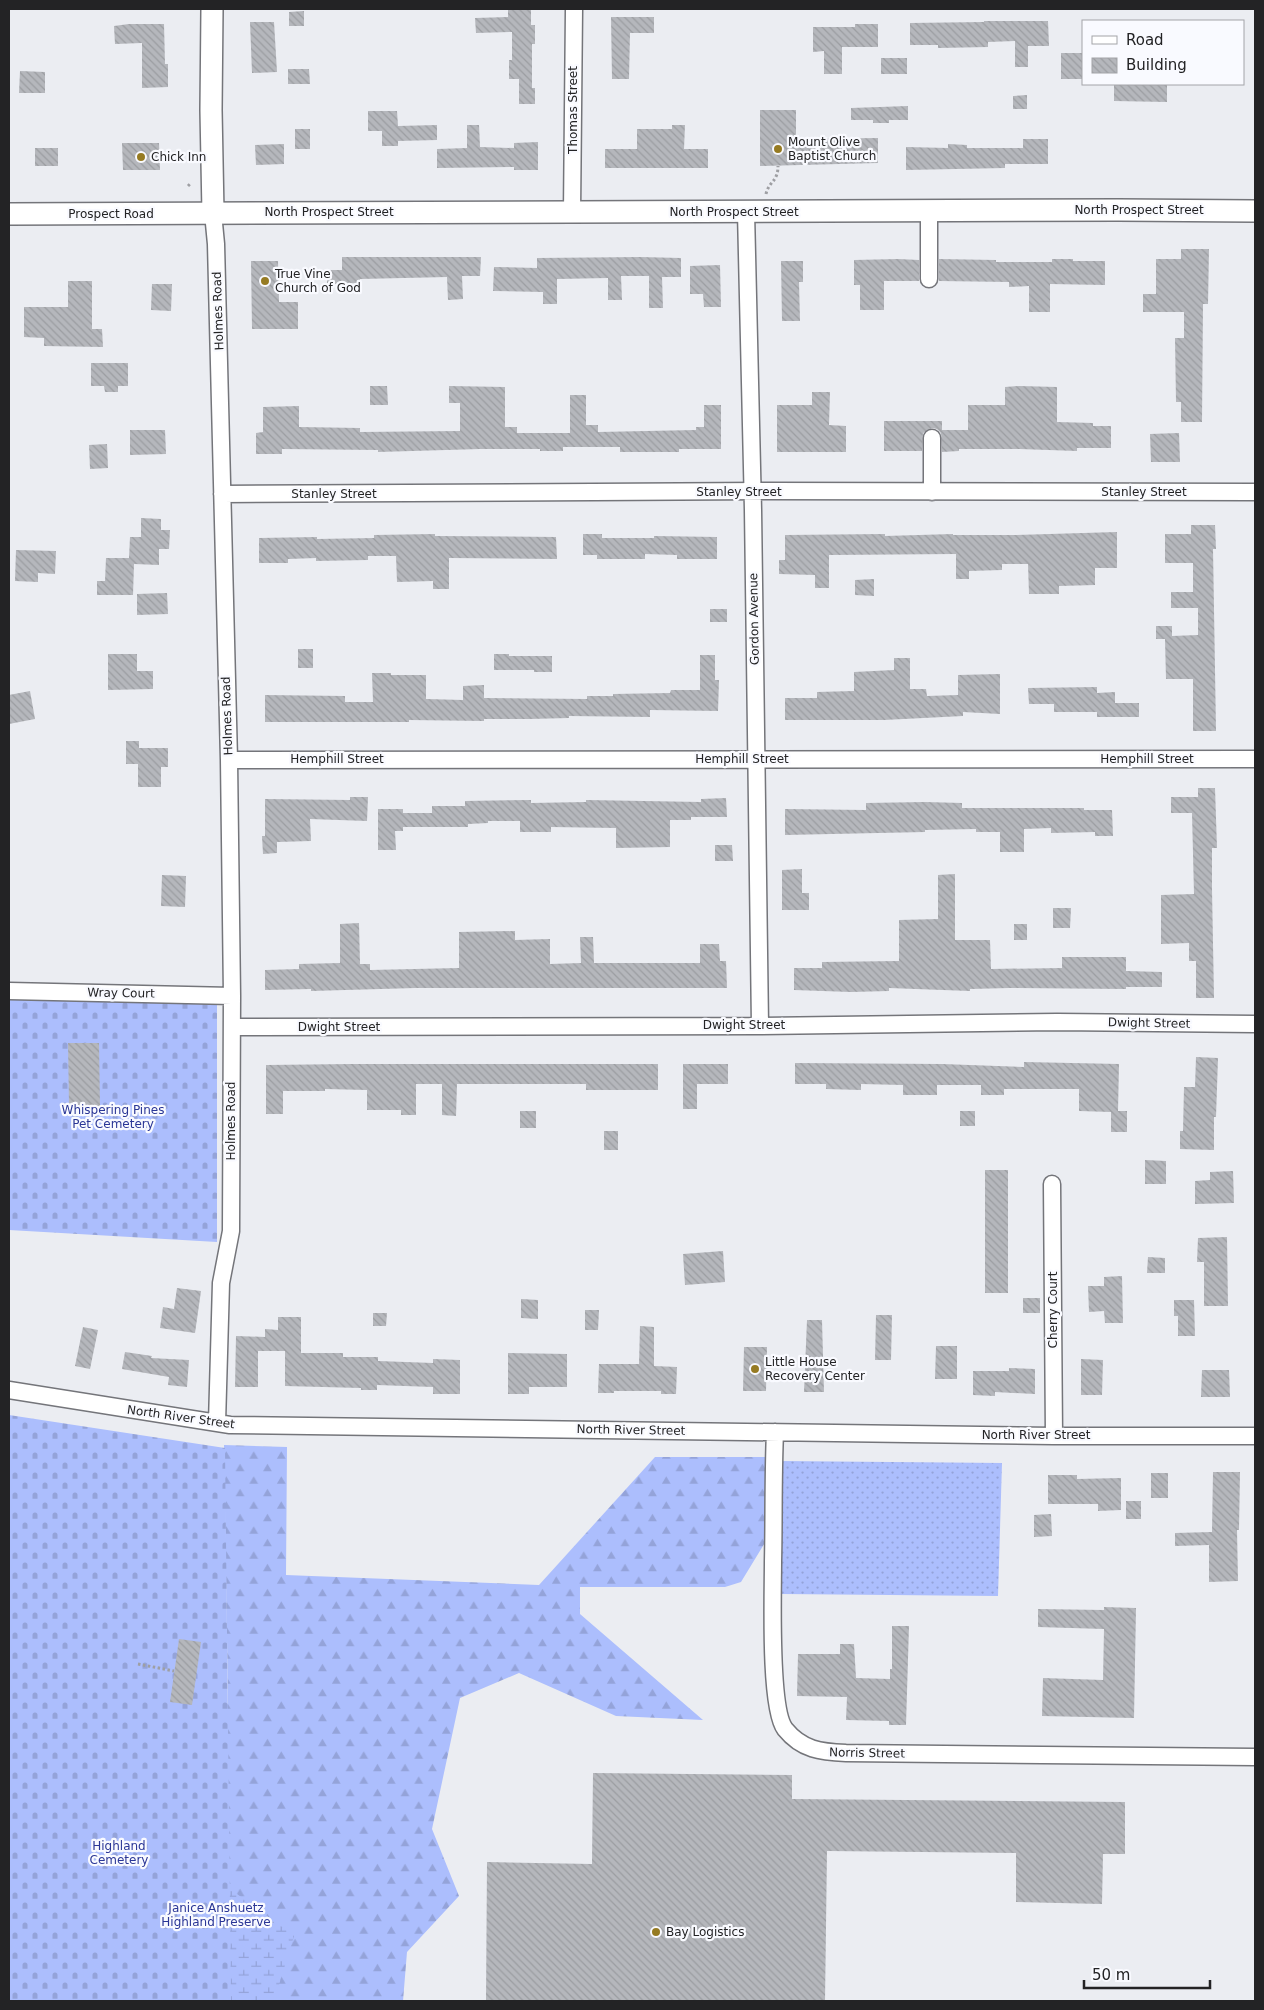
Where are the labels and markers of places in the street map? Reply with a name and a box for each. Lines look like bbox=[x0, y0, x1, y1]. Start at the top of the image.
place label: Mount Olive Baptist Church bbox=[788, 135, 876, 163]
marker: Mount Olive Baptist Church bbox=[772, 143, 784, 155]
place label: Chick Inn bbox=[151, 150, 206, 164]
marker: Chick Inn bbox=[135, 151, 147, 163]
place label: True Vine Church of God bbox=[274, 267, 361, 295]
marker: True Vine Church of God bbox=[259, 275, 271, 287]
place label: Little House Recovery Center bbox=[765, 1355, 865, 1383]
marker: Little House Recovery Center bbox=[749, 1363, 761, 1375]
place label: Bay Logistics bbox=[666, 1925, 744, 1939]
marker: Bay Logistics bbox=[650, 1926, 662, 1938]

